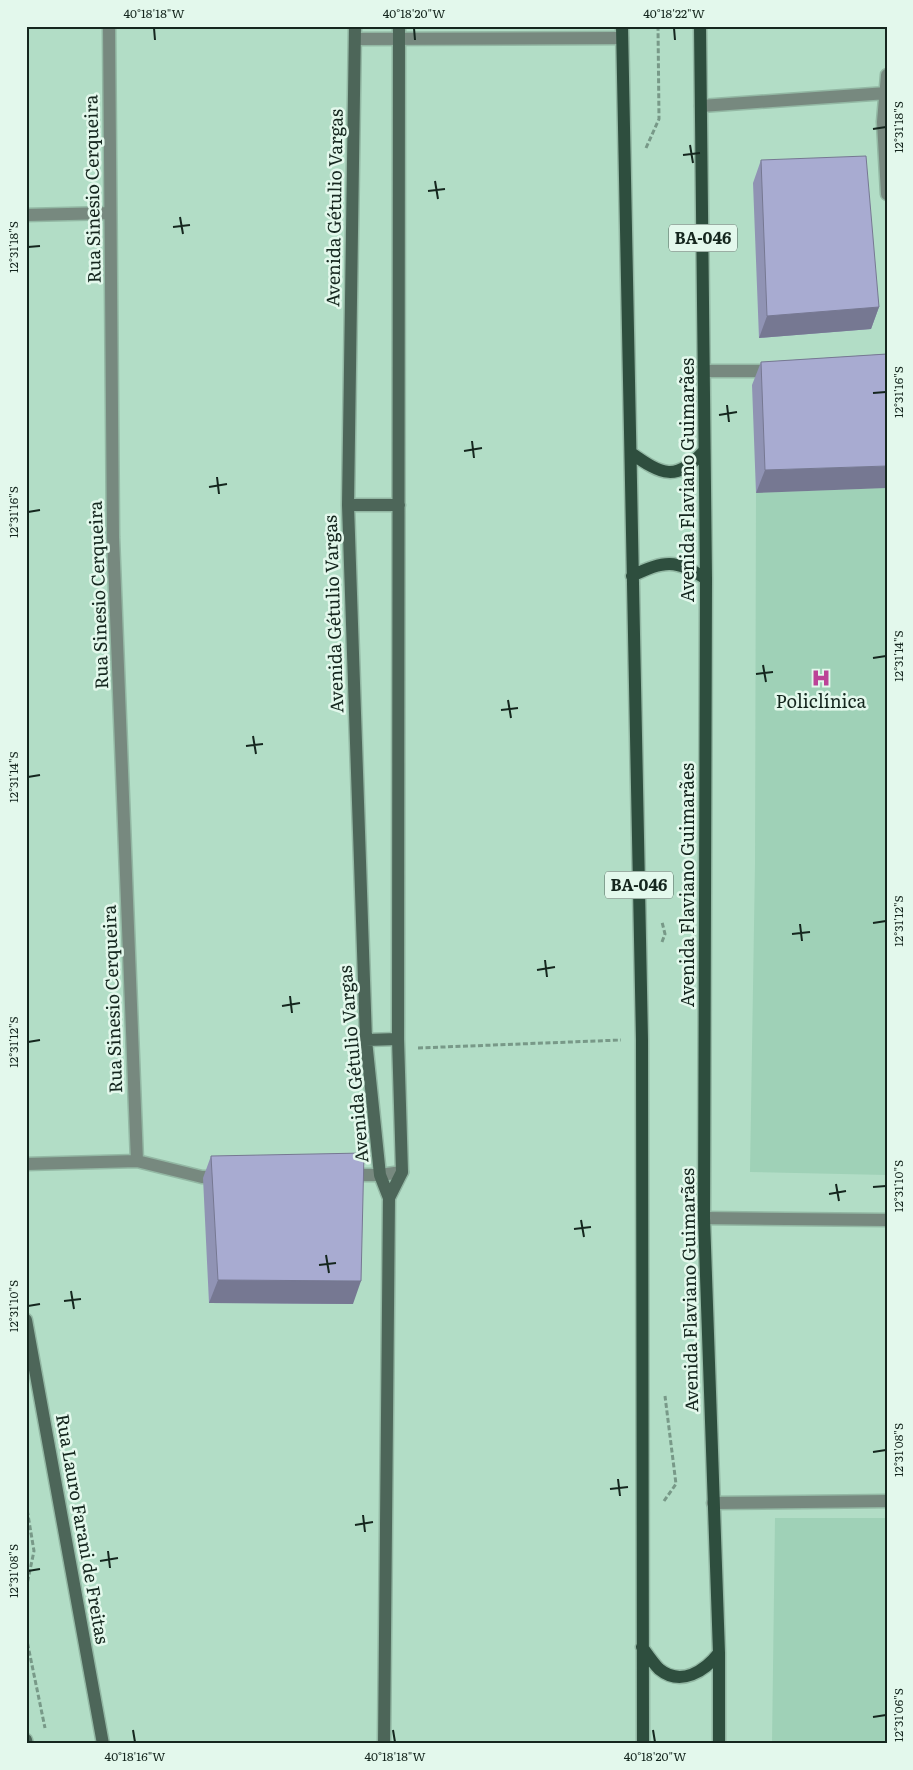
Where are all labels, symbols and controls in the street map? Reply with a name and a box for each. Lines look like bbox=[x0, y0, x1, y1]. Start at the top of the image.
text: 40°18'18"W bbox=[123, 4, 185, 22]
text: 40°18'20"W bbox=[383, 4, 445, 22]
text: 40°18'22"W bbox=[643, 4, 705, 22]
street label: Rua Sinesio Cerqueira bbox=[76, 94, 107, 284]
text: 12°31'18"S bbox=[889, 101, 907, 153]
street label: Avenida Gétulio Vargas bbox=[318, 109, 349, 307]
text: 12°31'18"S bbox=[4, 221, 22, 273]
road number: BA-046 bbox=[669, 224, 737, 252]
street label: Avenida Flaviano Guimarães bbox=[673, 358, 700, 602]
text: 12°31'16"S bbox=[889, 366, 907, 418]
text: 12°31'16"S bbox=[4, 486, 22, 538]
street label: Rua Sinesio Cerqueira bbox=[81, 500, 114, 690]
street label: Avenida Gétulio Vargas bbox=[316, 515, 349, 714]
text: 12°31'14"S bbox=[889, 630, 907, 682]
hospital icon: Policlínica bbox=[810, 667, 832, 689]
place label: Policlínica bbox=[776, 687, 867, 714]
text: 12°31'14"S bbox=[4, 751, 22, 803]
street label: Avenida Flaviano Guimarães bbox=[673, 763, 700, 1007]
road number: BA-046 bbox=[605, 872, 673, 898]
text: 12°31'12"S bbox=[889, 895, 907, 947]
street label: Rua Sinesio Cerqueira bbox=[95, 904, 128, 1094]
street label: Avenida Gétulio Vargas bbox=[330, 964, 375, 1164]
text: 12°31'12"S bbox=[4, 1016, 22, 1068]
text: 12°31'10"S bbox=[889, 1160, 907, 1212]
street label: Avenida Flaviano Guimarães bbox=[673, 1168, 704, 1412]
text: 12°31'10"S bbox=[4, 1280, 22, 1332]
street label: Rua Lauro Farani de Freitas bbox=[50, 1411, 117, 1646]
text: 12°31'08"S bbox=[889, 1423, 907, 1477]
text: 12°31'08"S bbox=[4, 1544, 22, 1598]
text: 12°31'06"S bbox=[889, 1688, 907, 1742]
text: 40°18'16"W bbox=[105, 1747, 165, 1765]
text: 40°18'18"W bbox=[364, 1747, 426, 1765]
text: 40°18'20"W bbox=[624, 1747, 686, 1765]

